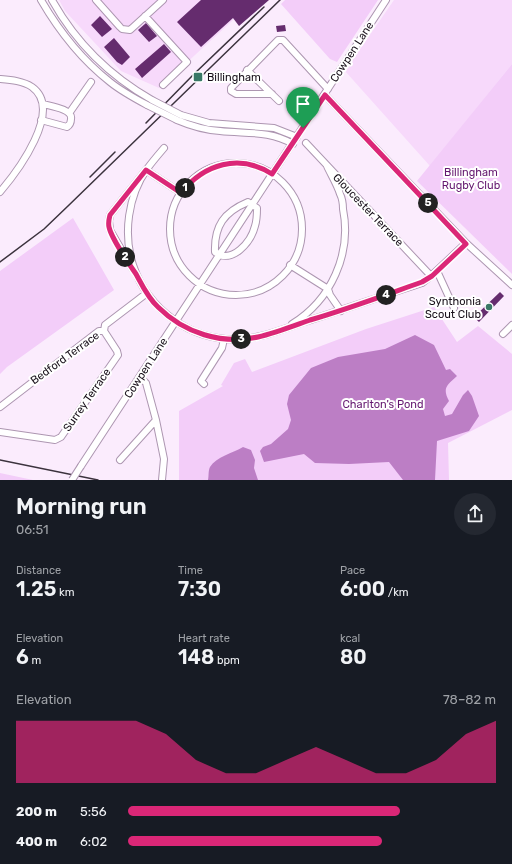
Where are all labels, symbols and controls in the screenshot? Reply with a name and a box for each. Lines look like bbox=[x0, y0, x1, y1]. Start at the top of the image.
street label: Cowpen Lane bbox=[328, 19, 376, 85]
marker: Billingham bbox=[192, 71, 204, 83]
place label: Billingham bbox=[207, 71, 261, 84]
pin bbox=[286, 87, 320, 128]
icon: arrive bbox=[292, 93, 314, 115]
park label: Billingham Rugby Club bbox=[442, 166, 500, 192]
street label: Gloucester Terrace bbox=[330, 171, 406, 249]
pin: 1 bbox=[175, 178, 195, 198]
text: 1 bbox=[182, 181, 188, 194]
pin: 5 bbox=[418, 193, 438, 213]
text: 5 bbox=[424, 196, 432, 209]
pin: 2 bbox=[115, 247, 135, 267]
text: 2 bbox=[121, 250, 129, 263]
pin: 4 bbox=[376, 285, 396, 305]
text: 4 bbox=[382, 288, 390, 301]
place label: Synthonia Scout Club bbox=[425, 295, 481, 321]
marker: Synthonia Scout Club bbox=[484, 302, 494, 312]
street label: Bedford Terrace bbox=[28, 329, 102, 387]
pin: 3 bbox=[231, 329, 251, 349]
text: 3 bbox=[237, 332, 245, 345]
street label: Cowpen Lane bbox=[122, 335, 170, 401]
street label: Surrey Terrace bbox=[60, 366, 114, 434]
park label: Charlton's Pond bbox=[343, 398, 423, 411]
text: Morning run bbox=[16, 493, 147, 520]
button: share bbox=[454, 493, 496, 535]
text: 06:51 bbox=[16, 522, 49, 537]
text: Distance bbox=[16, 564, 61, 577]
text: Time bbox=[178, 564, 203, 577]
text: Pace bbox=[340, 564, 365, 577]
text: 1.25 bbox=[16, 577, 56, 601]
text: 7:30 bbox=[178, 577, 221, 601]
text: 6:00 bbox=[340, 577, 385, 601]
text: km bbox=[56, 586, 75, 599]
text: /km bbox=[385, 586, 409, 599]
text: Elevation bbox=[16, 632, 63, 645]
text: Heart rate bbox=[178, 632, 230, 645]
text: kcal bbox=[340, 632, 360, 645]
text: 6 bbox=[16, 645, 29, 669]
text: 148 bbox=[178, 645, 214, 669]
text: 80 bbox=[340, 645, 367, 669]
text: m bbox=[29, 654, 41, 667]
text: bpm bbox=[214, 654, 240, 667]
text: Elevation bbox=[16, 692, 72, 707]
text: 78–82 m bbox=[443, 692, 496, 707]
text: 200 m bbox=[16, 804, 57, 819]
text: 5:56 bbox=[80, 804, 107, 819]
text: 400 m bbox=[16, 834, 57, 849]
text: 6:02 bbox=[80, 834, 107, 849]

